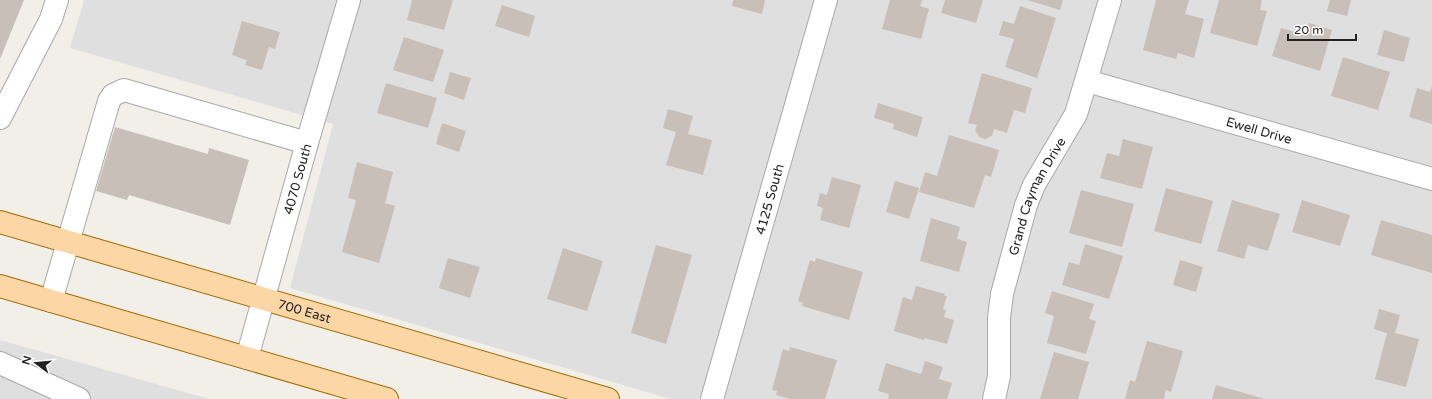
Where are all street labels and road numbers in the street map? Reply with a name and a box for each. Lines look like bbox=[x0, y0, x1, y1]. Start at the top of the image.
street label: Ewell Drive bbox=[1224, 114, 1294, 148]
street label: Grand Cayman Drive bbox=[1006, 135, 1069, 257]
street label: 4070 South bbox=[280, 142, 315, 216]
street label: 4125 South bbox=[752, 162, 788, 236]
street label: 700 East bbox=[276, 296, 333, 327]

